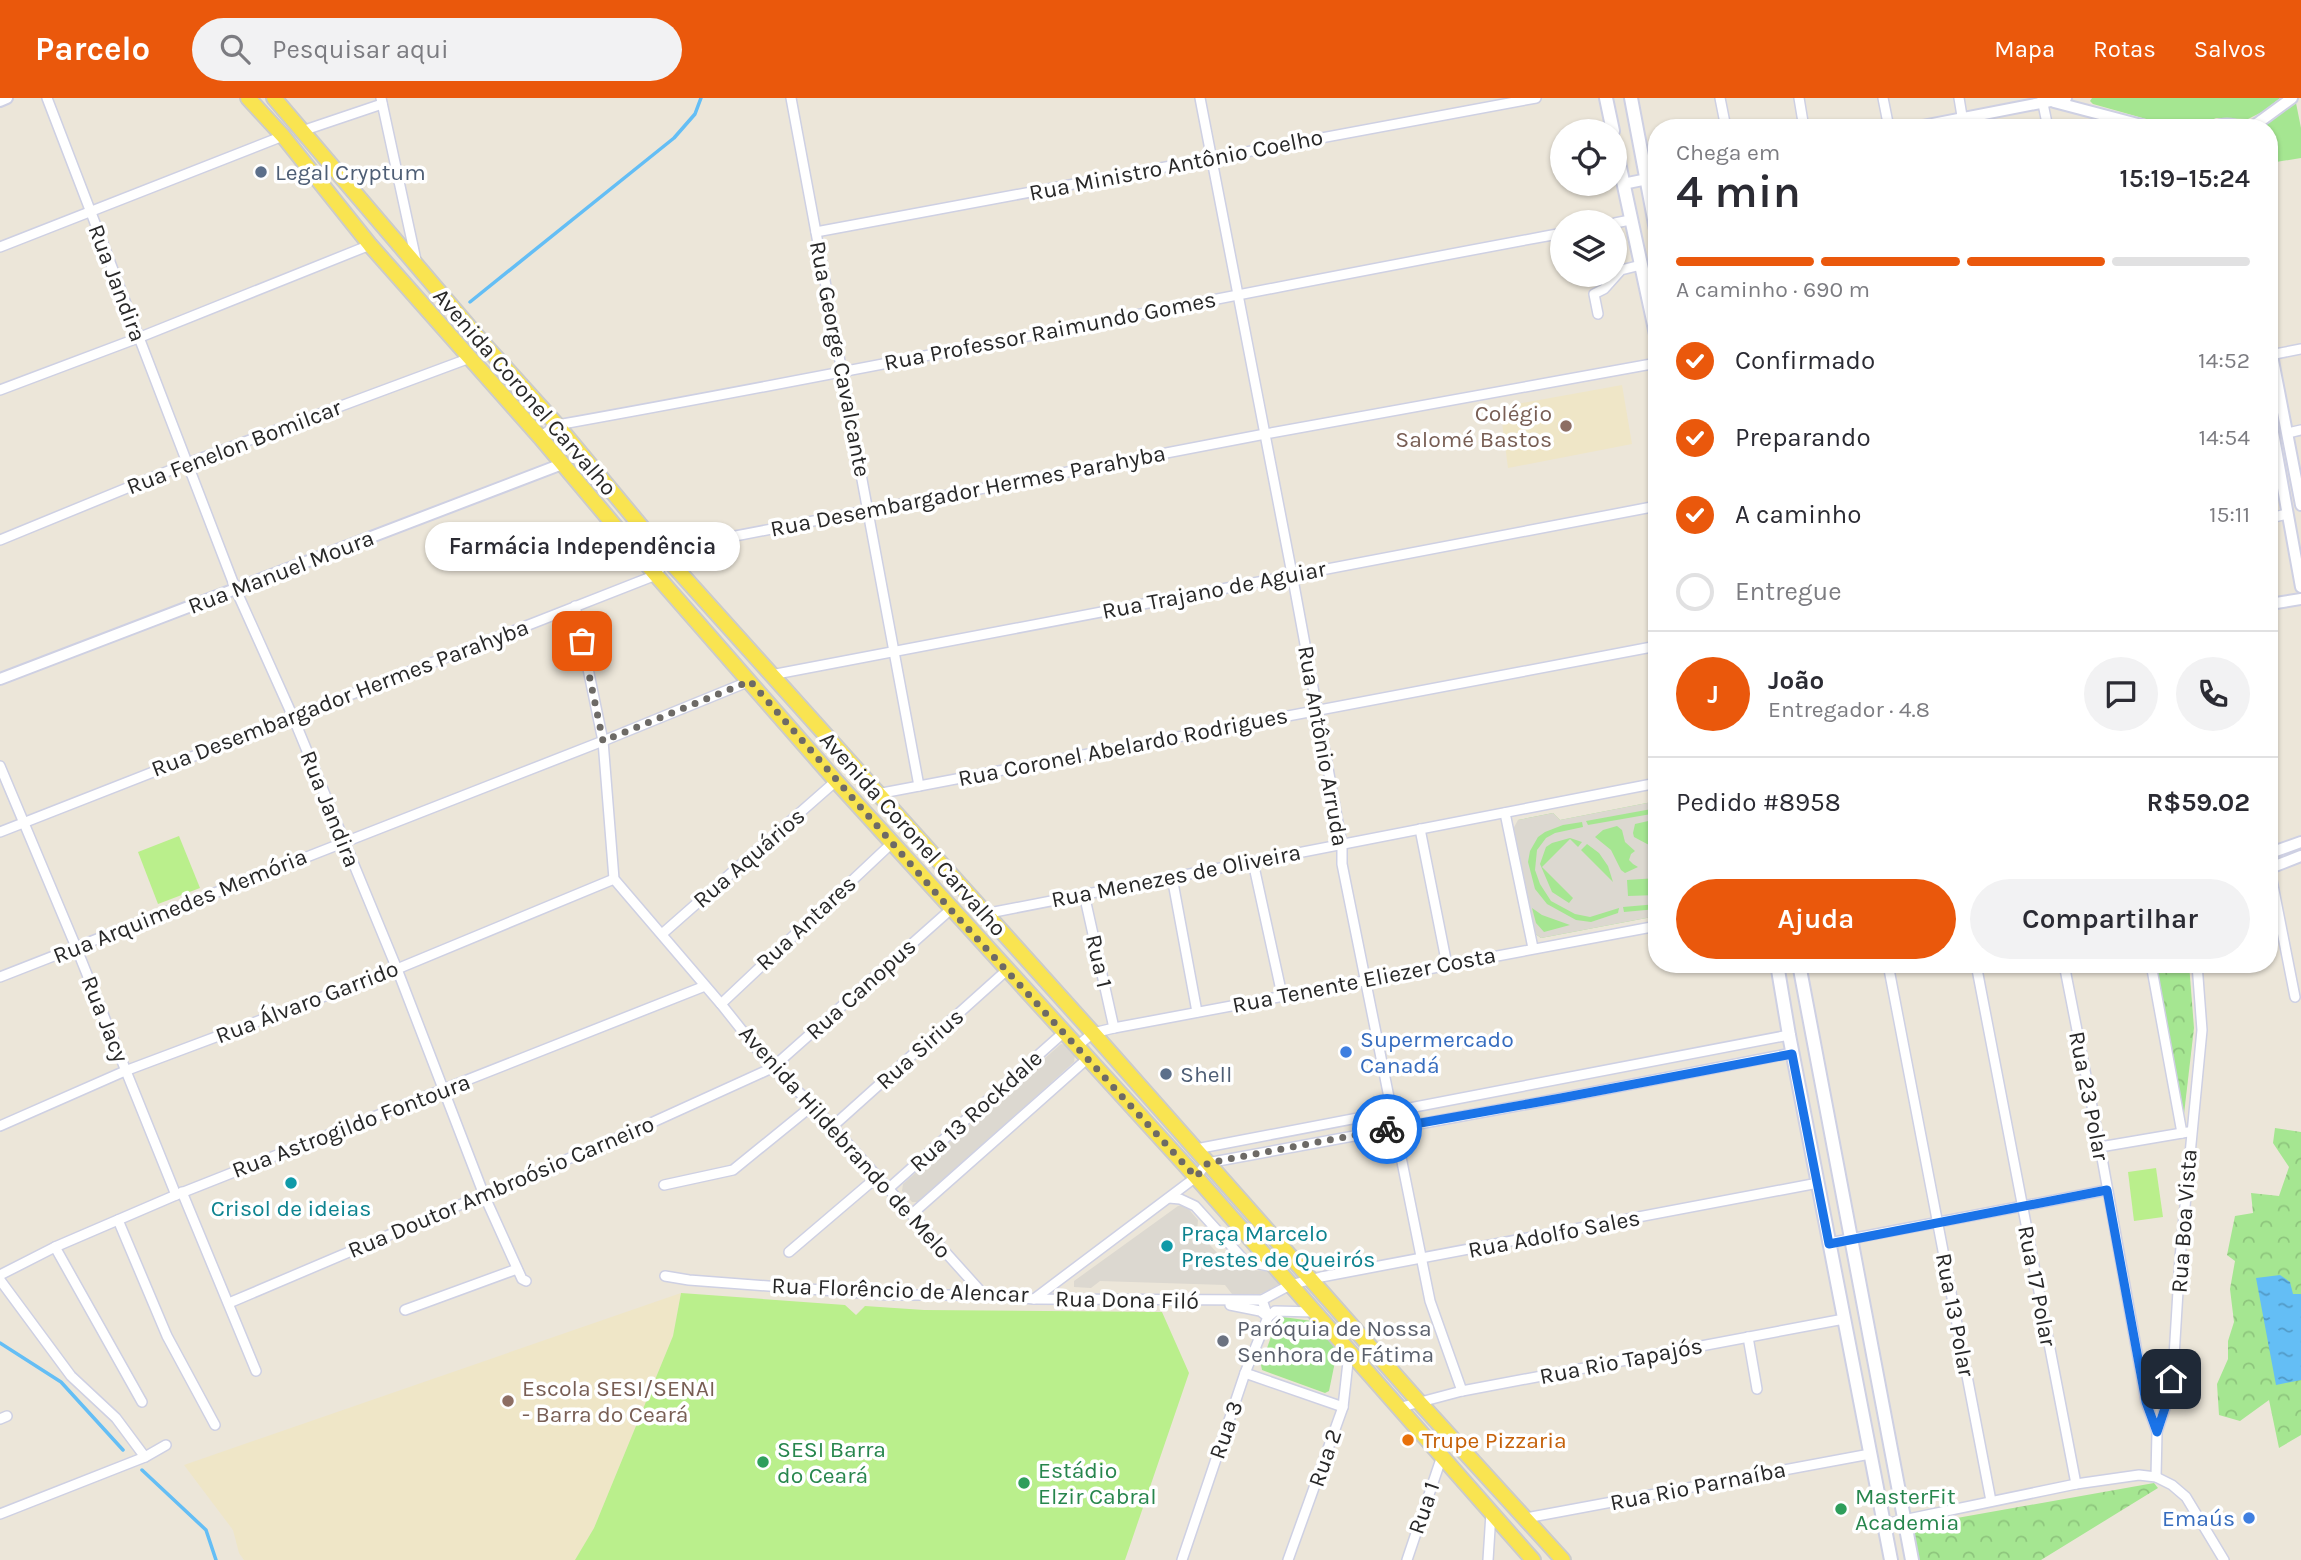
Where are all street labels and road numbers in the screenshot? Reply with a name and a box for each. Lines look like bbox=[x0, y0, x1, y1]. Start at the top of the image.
street label: Rua Ministro Antônio Coelho bbox=[1027, 123, 1325, 207]
street label: Rua Jandira bbox=[82, 221, 152, 345]
street label: Rua George Cavalcante bbox=[804, 239, 876, 479]
street label: Avenida Coronel Carvalho bbox=[428, 283, 622, 501]
street label: Rua Professor Raimundo Gomes bbox=[882, 286, 1218, 376]
street label: Rua Fenelon Bomilcar bbox=[123, 393, 346, 500]
street label: Rua Desembargador Hermes Parahyba bbox=[768, 439, 1168, 543]
street label: Rua Manuel Moura bbox=[184, 524, 378, 620]
street label: Rua Trajano de Aguiar bbox=[1100, 555, 1329, 625]
street label: Rua Desembargador Hermes Parahyba bbox=[148, 613, 532, 783]
street label: Rua Antônio Arruda bbox=[1292, 644, 1354, 848]
street label: Rua Coronel Abelardo Rodrigues bbox=[956, 702, 1290, 792]
street label: Avenida Coronel Carvalho bbox=[814, 726, 1012, 942]
street label: Rua Jandira bbox=[294, 747, 366, 871]
street label: Rua Aquários bbox=[688, 802, 810, 914]
street label: Rua Menezes de Oliveira bbox=[1049, 839, 1303, 913]
street label: Rua Arquimedes Memória bbox=[49, 843, 311, 969]
street label: Rua Antares bbox=[750, 870, 862, 976]
street label: Rua 1 bbox=[1080, 932, 1118, 990]
street label: Rua Canopus bbox=[800, 933, 922, 1045]
street label: Rua Tenente Eliezer Costa bbox=[1230, 941, 1498, 1019]
street label: Rua Álvaro Garrido bbox=[212, 955, 402, 1049]
street label: Rua Jacy bbox=[76, 972, 135, 1066]
street label: Rua Sirius bbox=[871, 1003, 969, 1095]
street label: Avenida Hildebrando de Melo bbox=[733, 1020, 957, 1264]
street label: Rua 23 Polar bbox=[2063, 1029, 2115, 1164]
street label: Rua 13 Rockdale bbox=[904, 1044, 1048, 1178]
street label: Rua Astrogildo Fontoura bbox=[228, 1068, 474, 1184]
street label: Rua Doutor Ambroósio Carneiro bbox=[344, 1110, 658, 1264]
street label: Rua Boa Vista bbox=[2165, 1148, 2203, 1294]
street label: Rua Adolfo Sales bbox=[1466, 1204, 1642, 1264]
street label: Rua 17 Polar bbox=[2012, 1223, 2062, 1349]
street label: Rua 13 Polar bbox=[1930, 1251, 1980, 1380]
street label: Rua Florêncio de Alencar bbox=[771, 1272, 1030, 1308]
street label: Rua Dona Filó bbox=[1055, 1285, 1199, 1315]
street label: Rua Rio Tapajós bbox=[1537, 1332, 1705, 1390]
street label: Rua 3 bbox=[1204, 1397, 1248, 1463]
street label: Rua 2 bbox=[1303, 1425, 1347, 1491]
street label: Rua Rio Parnaíba bbox=[1608, 1456, 1788, 1516]
street label: Rua 1 bbox=[1402, 1478, 1446, 1538]

